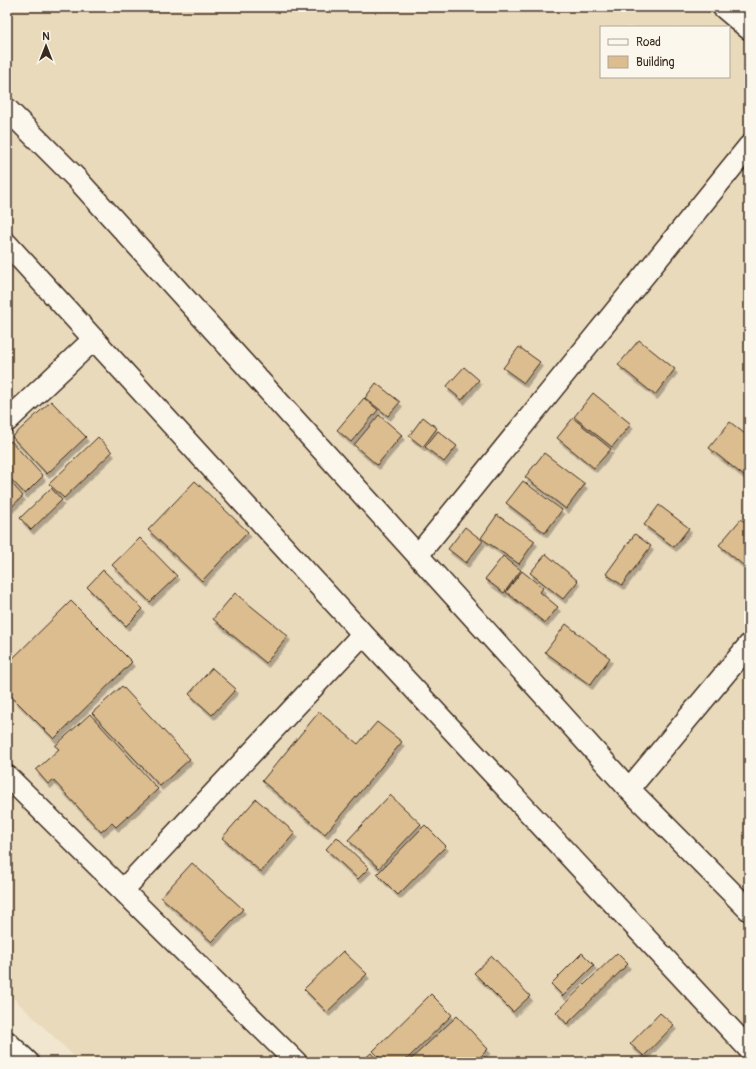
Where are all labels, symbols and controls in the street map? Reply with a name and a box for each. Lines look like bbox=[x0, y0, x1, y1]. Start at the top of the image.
north arrow bbox=[26, 26, 66, 66]
legend bbox=[600, 26, 730, 78]
text: N bbox=[42, 30, 50, 43]
text: Road bbox=[636, 35, 661, 50]
text: Building bbox=[636, 55, 675, 70]

